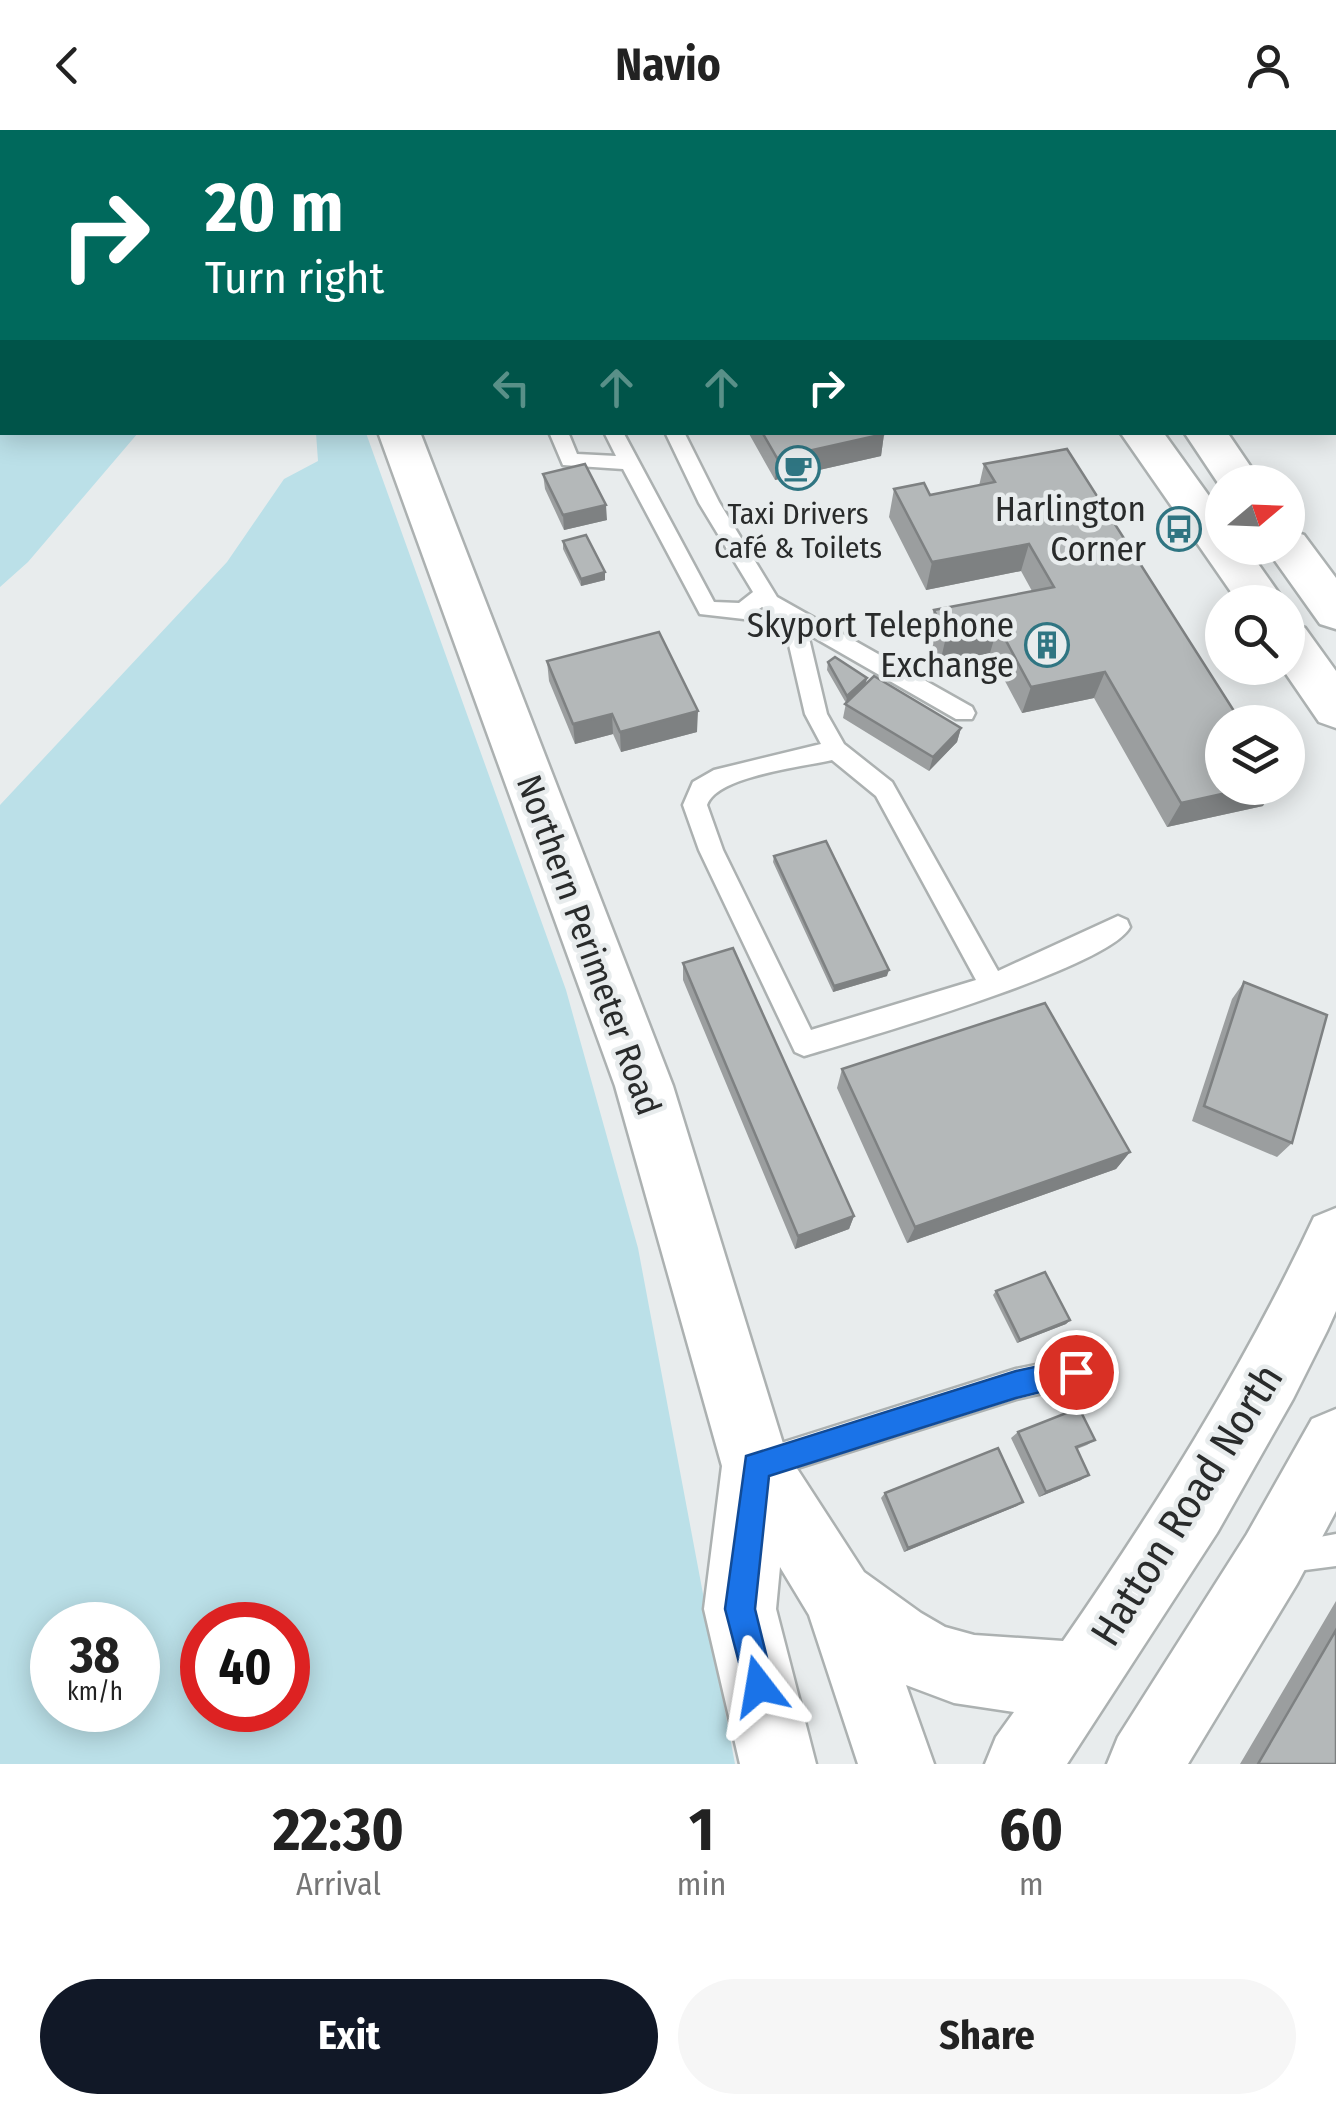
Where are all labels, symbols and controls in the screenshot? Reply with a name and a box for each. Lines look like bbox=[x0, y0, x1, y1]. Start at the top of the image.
icon: back bbox=[40, 38, 95, 93]
text: Navio bbox=[615, 38, 721, 92]
icon: person bbox=[1241, 38, 1296, 93]
text: 20 m bbox=[205, 166, 344, 250]
icon: right bbox=[40, 170, 170, 300]
text: Turn right bbox=[205, 251, 384, 305]
icon: left bbox=[484, 360, 539, 415]
icon: ahead bbox=[589, 360, 644, 415]
icon: ahead bbox=[694, 360, 749, 415]
icon: right bbox=[799, 360, 854, 415]
cafe icon: Taxi Drivers Café & Toilets bbox=[775, 445, 821, 491]
north arrow bbox=[1205, 465, 1305, 565]
map controls bbox=[1205, 465, 1305, 805]
place label: Harlington Corner bbox=[995, 488, 1146, 570]
place label: Taxi Drivers Café & Toilets bbox=[714, 496, 882, 566]
bus stop icon: Harlington Corner bbox=[1156, 506, 1202, 552]
button: search bbox=[1205, 585, 1305, 685]
place label: Skyport Telephone Exchange bbox=[747, 604, 1014, 686]
building icon: Skyport Telephone Exchange bbox=[1024, 622, 1070, 668]
button: layers bbox=[1205, 705, 1305, 805]
street label: Northern Perimeter Road bbox=[508, 769, 670, 1121]
pin bbox=[1034, 1330, 1119, 1415]
icon: arrive bbox=[1049, 1345, 1104, 1400]
street label: Hatton Road North bbox=[1080, 1355, 1294, 1655]
speed limit sign: 40 bbox=[180, 1602, 310, 1732]
text: 38 bbox=[70, 1625, 120, 1685]
position arrow bbox=[707, 1634, 811, 1738]
text: km/h bbox=[67, 1677, 123, 1707]
text: 22:30 bbox=[273, 1794, 404, 1866]
text: 1 bbox=[689, 1794, 714, 1866]
text: 60 bbox=[999, 1794, 1063, 1866]
text: Arrival bbox=[296, 1865, 381, 1903]
text: min bbox=[677, 1865, 726, 1903]
text: m bbox=[1019, 1865, 1043, 1903]
button: Exit bbox=[40, 1979, 658, 2094]
button: Share bbox=[678, 1979, 1296, 2094]

